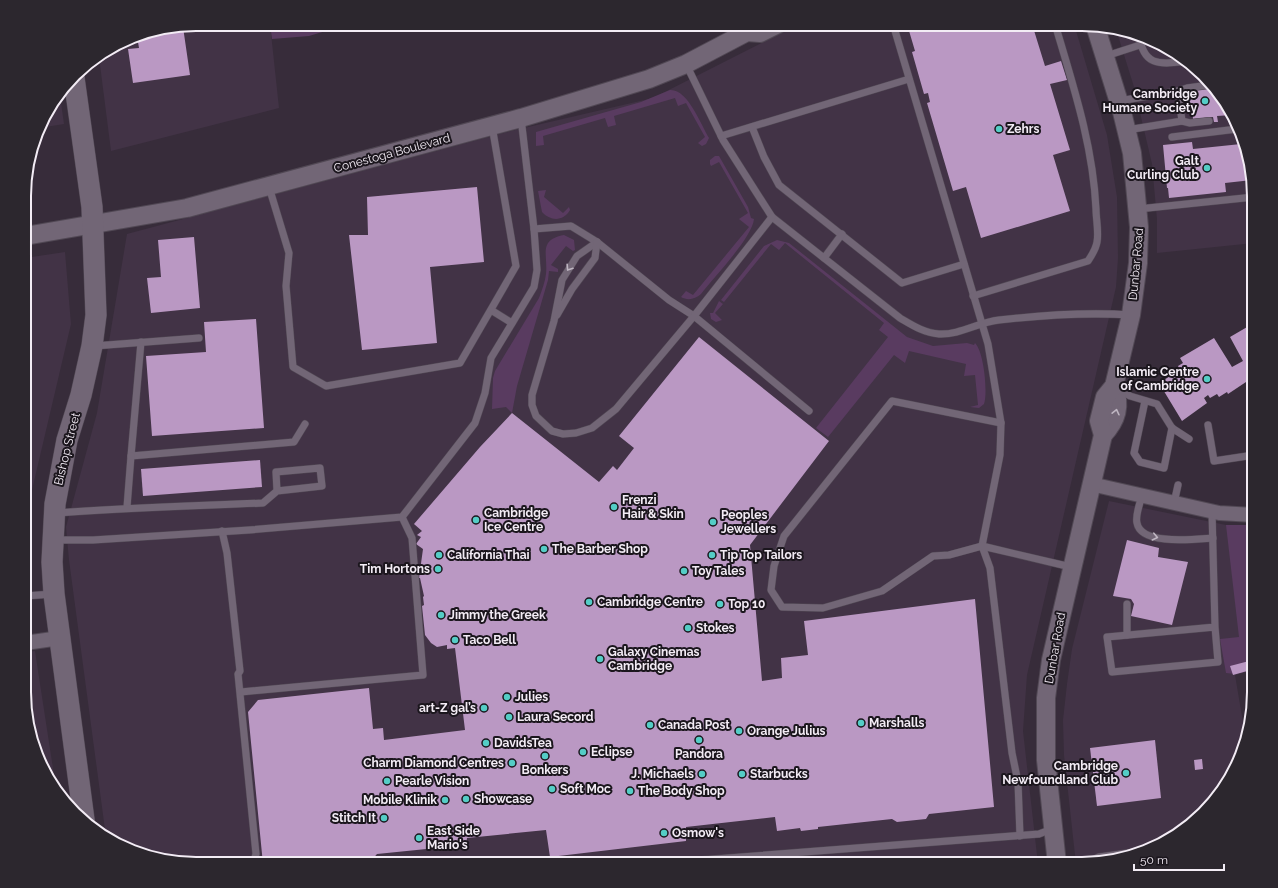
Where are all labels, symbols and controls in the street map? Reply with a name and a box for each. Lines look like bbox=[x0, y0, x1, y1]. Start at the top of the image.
place label: Cambridge Humane Society bbox=[1103, 87, 1197, 115]
marker: Cambridge Humane Society bbox=[1200, 96, 1210, 106]
place label: Zehrs bbox=[1007, 122, 1039, 136]
marker: Zehrs bbox=[994, 124, 1004, 134]
street label: Conestoga Boulevard bbox=[332, 131, 452, 175]
place label: Galt Curling Club bbox=[1127, 154, 1199, 182]
marker: Galt Curling Club bbox=[1202, 163, 1212, 173]
street label: Dunbar Road bbox=[1126, 227, 1146, 301]
one-way arrow bbox=[567, 264, 574, 271]
place label: Islamic Centre of Cambridge bbox=[1116, 365, 1199, 393]
marker: Islamic Centre of Cambridge bbox=[1202, 374, 1212, 384]
one-way arrow bbox=[1111, 409, 1119, 416]
street label: Bishop Street bbox=[51, 411, 83, 487]
place label: Frenzi Hair & Skin bbox=[622, 493, 684, 521]
marker: Frenzi Hair & Skin bbox=[609, 502, 619, 512]
place label: Cambridge Ice Centre bbox=[484, 506, 548, 534]
place label: Peoples Jewellers bbox=[721, 508, 776, 536]
marker: Cambridge Ice Centre bbox=[471, 515, 481, 525]
marker: Peoples Jewellers bbox=[708, 517, 718, 527]
one-way arrow bbox=[1151, 532, 1158, 541]
place label: The Barber Shop bbox=[552, 542, 648, 556]
marker: The Barber Shop bbox=[539, 544, 549, 554]
place label: California Thai bbox=[447, 548, 530, 562]
place label: Tip Top Tailors bbox=[720, 548, 802, 562]
marker: California Thai bbox=[434, 550, 444, 560]
marker: Tip Top Tailors bbox=[707, 550, 717, 560]
place label: Tim Hortons bbox=[360, 562, 430, 576]
marker: Tim Hortons bbox=[433, 564, 443, 574]
place label: Toy Tales bbox=[692, 564, 744, 578]
marker: Toy Tales bbox=[679, 566, 689, 576]
place label: Cambridge Centre bbox=[597, 595, 703, 609]
marker: Cambridge Centre bbox=[584, 597, 594, 607]
place label: Top 10 bbox=[728, 597, 765, 611]
marker: Top 10 bbox=[715, 599, 725, 609]
place label: Jimmy the Greek bbox=[449, 608, 546, 622]
marker: Jimmy the Greek bbox=[436, 610, 446, 620]
street label: Dunbar Road bbox=[1042, 611, 1068, 685]
place label: Stokes bbox=[696, 621, 735, 635]
marker: Stokes bbox=[683, 623, 693, 633]
place label: Taco Bell bbox=[463, 633, 516, 647]
marker: Taco Bell bbox=[450, 635, 460, 645]
place label: Galaxy Cinemas Cambridge bbox=[608, 645, 700, 673]
marker: Galaxy Cinemas Cambridge bbox=[595, 654, 605, 664]
place label: Julies bbox=[515, 690, 548, 704]
marker: Julies bbox=[502, 692, 512, 702]
place label: art-Z gal’s bbox=[419, 701, 476, 715]
marker: art-Z gal’s bbox=[479, 703, 489, 713]
place label: Laura Secord bbox=[517, 710, 594, 724]
marker: Laura Secord bbox=[504, 712, 514, 722]
place label: Marshalls bbox=[869, 716, 925, 730]
place label: Canada Post bbox=[658, 718, 730, 732]
marker: Marshalls bbox=[856, 718, 866, 728]
marker: Canada Post bbox=[645, 720, 655, 730]
place label: Orange Julius bbox=[747, 724, 826, 738]
marker: Orange Julius bbox=[734, 726, 744, 736]
marker: Pandora bbox=[694, 735, 704, 745]
place label: DavidsTea bbox=[494, 736, 552, 750]
marker: DavidsTea bbox=[481, 738, 491, 748]
place label: Eclipse bbox=[591, 745, 632, 759]
marker: Eclipse bbox=[578, 747, 588, 757]
place label: Pandora bbox=[675, 747, 723, 761]
marker: Bonkers bbox=[540, 751, 550, 761]
place label: Charm Diamond Centres bbox=[363, 756, 504, 770]
marker: Charm Diamond Centres bbox=[507, 758, 517, 768]
place label: Cambridge Newfoundland Club bbox=[1002, 759, 1118, 787]
place label: Bonkers bbox=[522, 763, 568, 777]
place label: J. Michaels bbox=[631, 767, 694, 781]
place label: Starbucks bbox=[750, 767, 808, 781]
marker: Cambridge Newfoundland Club bbox=[1121, 768, 1131, 778]
marker: J. Michaels bbox=[697, 769, 707, 779]
marker: Starbucks bbox=[737, 769, 747, 779]
place label: Pearle Vision bbox=[395, 774, 469, 788]
marker: Pearle Vision bbox=[382, 776, 392, 786]
place label: Soft Moc bbox=[560, 782, 611, 796]
marker: Soft Moc bbox=[547, 784, 557, 794]
place label: The Body Shop bbox=[638, 784, 725, 798]
marker: The Body Shop bbox=[625, 786, 635, 796]
place label: Showcase bbox=[474, 792, 532, 806]
place label: Mobile Klinik bbox=[363, 793, 437, 807]
marker: Showcase bbox=[461, 794, 471, 804]
marker: Mobile Klinik bbox=[440, 795, 450, 805]
place label: Stitch It bbox=[332, 811, 376, 825]
marker: Stitch It bbox=[379, 813, 389, 823]
place label: East Side Mario's bbox=[427, 824, 480, 852]
place label: Osmow's bbox=[672, 826, 724, 840]
marker: Osmow's bbox=[659, 828, 669, 838]
marker: East Side Mario's bbox=[414, 833, 424, 843]
scale bar bbox=[1134, 846, 1224, 872]
text: 50 m bbox=[1140, 853, 1168, 867]

